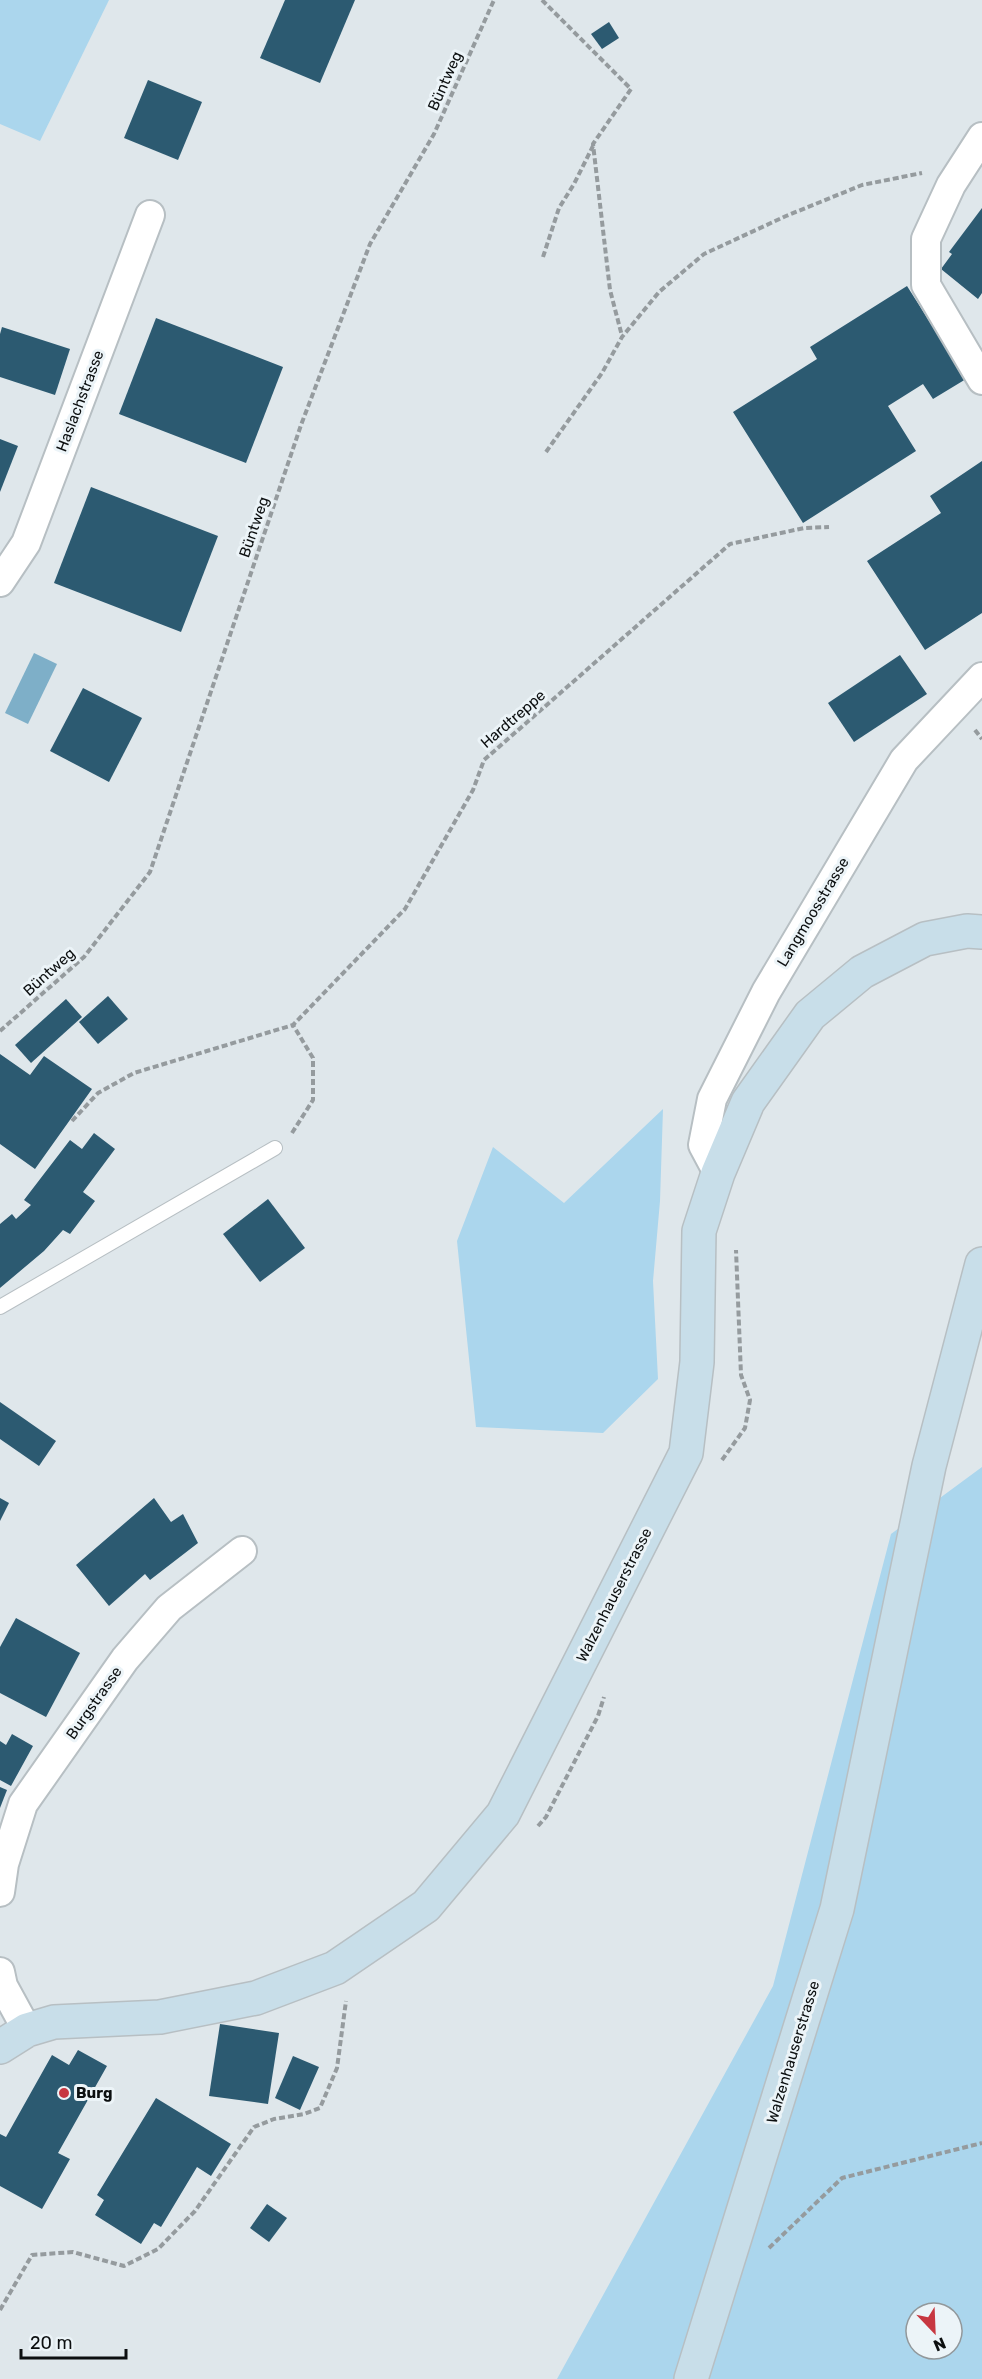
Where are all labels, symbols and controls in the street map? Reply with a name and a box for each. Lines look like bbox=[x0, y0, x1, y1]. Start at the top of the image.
street label: Büntweg bbox=[424, 49, 466, 113]
street label: Haslachstrasse bbox=[52, 348, 108, 454]
street label: Büntweg bbox=[235, 494, 273, 560]
street label: Hardtreppe bbox=[477, 686, 549, 752]
street label: Langmoosstrasse bbox=[773, 854, 853, 970]
street label: Büntweg bbox=[20, 944, 78, 1000]
street label: Walzenhauserstrasse bbox=[572, 1525, 656, 1665]
street label: Burgstrasse bbox=[62, 1663, 126, 1743]
street label: Walzenhauserstrasse bbox=[763, 1979, 823, 2125]
place label: Burg bbox=[76, 2084, 112, 2102]
marker: Burg bbox=[57, 2086, 71, 2100]
north arrow bbox=[904, 2301, 964, 2361]
scale bar bbox=[21, 2322, 126, 2360]
text: 20 m bbox=[30, 2332, 72, 2354]
text: N bbox=[931, 2333, 949, 2355]

